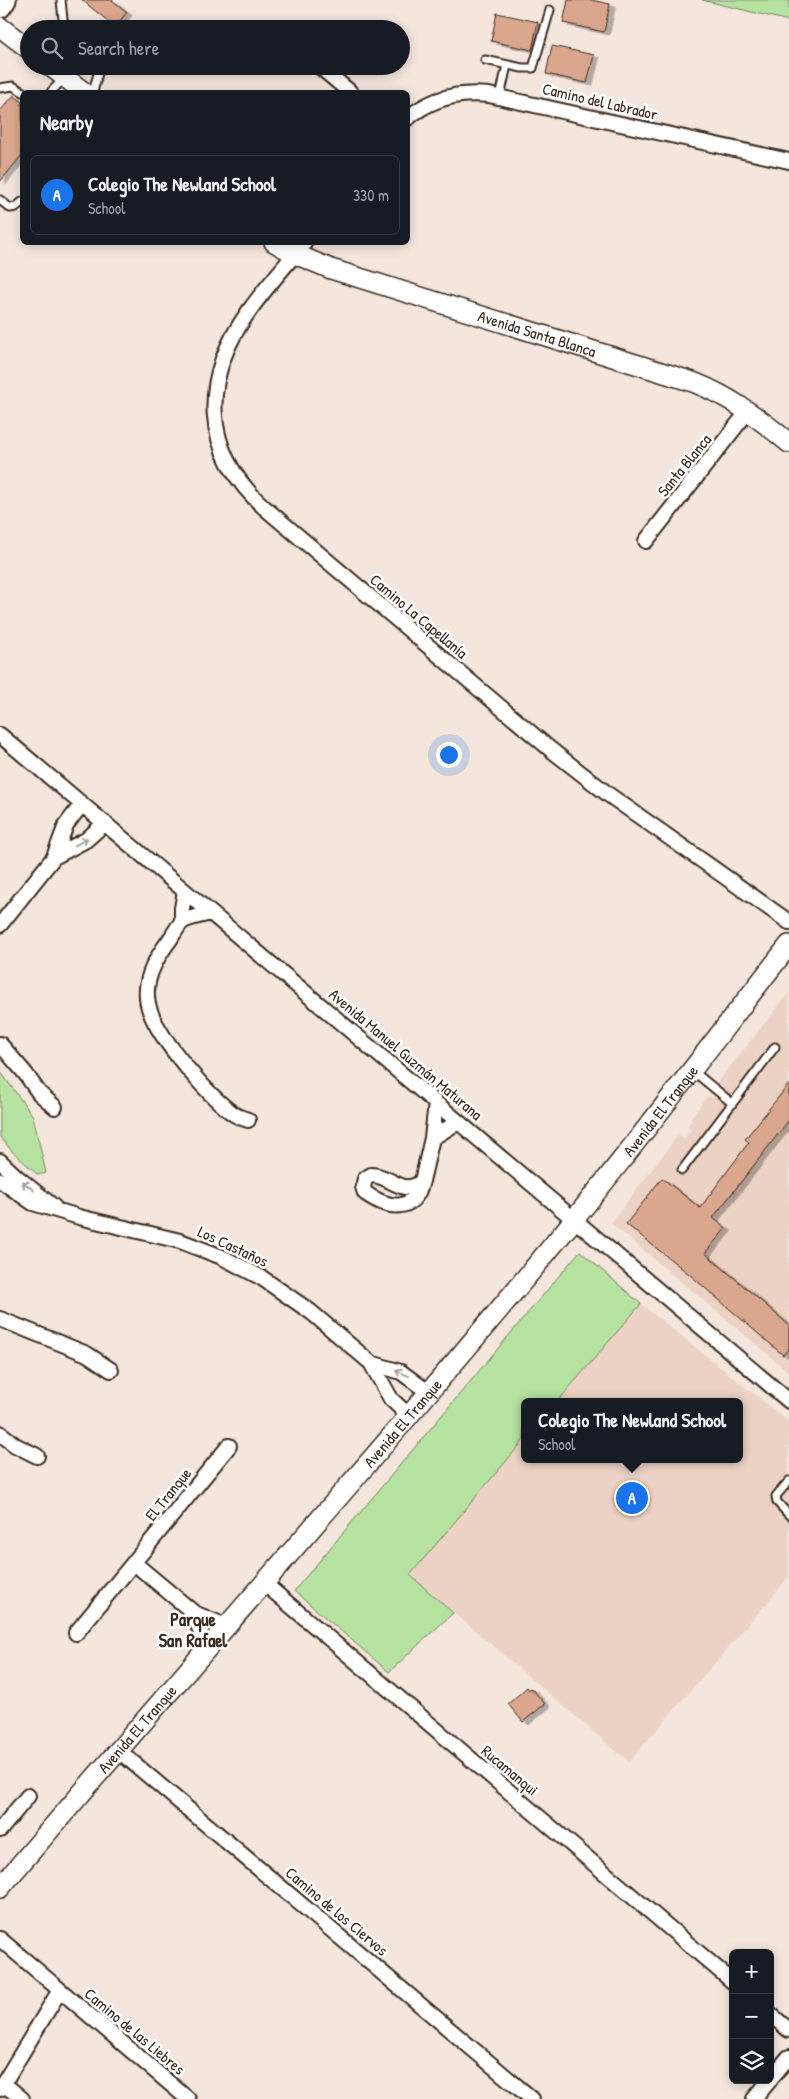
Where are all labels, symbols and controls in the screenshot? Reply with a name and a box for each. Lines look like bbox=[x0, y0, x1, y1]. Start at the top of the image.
search box bbox=[20, 20, 410, 75]
icon: search bbox=[38, 34, 66, 62]
text: Search here bbox=[78, 35, 159, 61]
street label: Camino del Labrador bbox=[540, 77, 660, 125]
text: Nearby bbox=[40, 108, 93, 137]
text: Colegio The Newland School bbox=[88, 171, 276, 197]
text: A bbox=[53, 184, 61, 206]
text: 330 m bbox=[353, 184, 389, 206]
text: School bbox=[88, 197, 125, 219]
street label: Avenida Santa Blanca bbox=[475, 305, 599, 362]
street label: Santa Blanca bbox=[652, 429, 716, 501]
street label: Camino La Capellanía bbox=[365, 569, 473, 663]
your location bbox=[436, 742, 462, 768]
one-way arrow bbox=[74, 837, 88, 847]
street label: Avenida Manuel Guzmán Maturana bbox=[325, 983, 487, 1125]
street label: Avenida El Tranque bbox=[618, 1060, 703, 1161]
one-way arrow bbox=[22, 1180, 35, 1191]
street label: Los Castaños bbox=[194, 1220, 272, 1272]
one-way arrow bbox=[395, 1368, 410, 1377]
street label: Avenida El Tranque bbox=[358, 1374, 447, 1472]
popup bbox=[521, 1398, 743, 1463]
text: Colegio The Newland School bbox=[538, 1407, 726, 1433]
text: School bbox=[538, 1433, 575, 1455]
street label: El Tranque bbox=[140, 1462, 197, 1525]
pin: A bbox=[616, 1479, 648, 1517]
district label: Parque San Rafael bbox=[159, 1607, 228, 1653]
street label: Avenida El Tranque bbox=[93, 1680, 182, 1778]
street label: Rucamanqui bbox=[477, 1740, 543, 1800]
street label: Camino de los Ciervos bbox=[281, 1862, 393, 1960]
map controls bbox=[729, 1949, 774, 2084]
button: + bbox=[729, 1949, 774, 1994]
street label: Camino de las Liebres bbox=[80, 1982, 190, 2080]
button: − bbox=[729, 1994, 774, 2039]
button: layers bbox=[729, 2039, 774, 2084]

